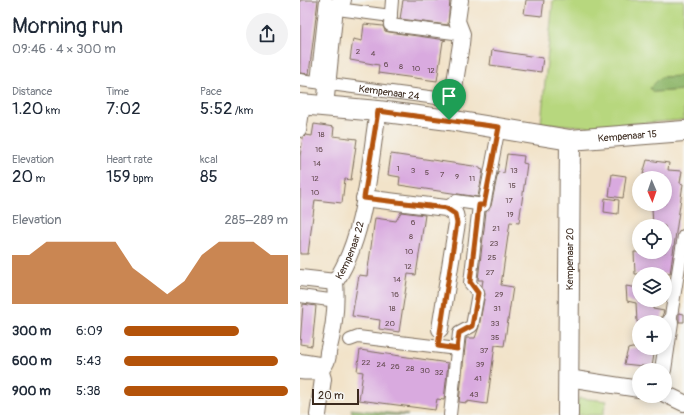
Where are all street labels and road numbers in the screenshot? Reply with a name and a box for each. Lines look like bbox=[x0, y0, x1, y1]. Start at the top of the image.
street label: Kempenaar 24 bbox=[358, 83, 420, 103]
street label: Kempenaar 15 bbox=[597, 128, 657, 145]
street label: Kempenaar 22 bbox=[333, 220, 367, 282]
street label: Kempenaar 20 bbox=[564, 228, 576, 290]

